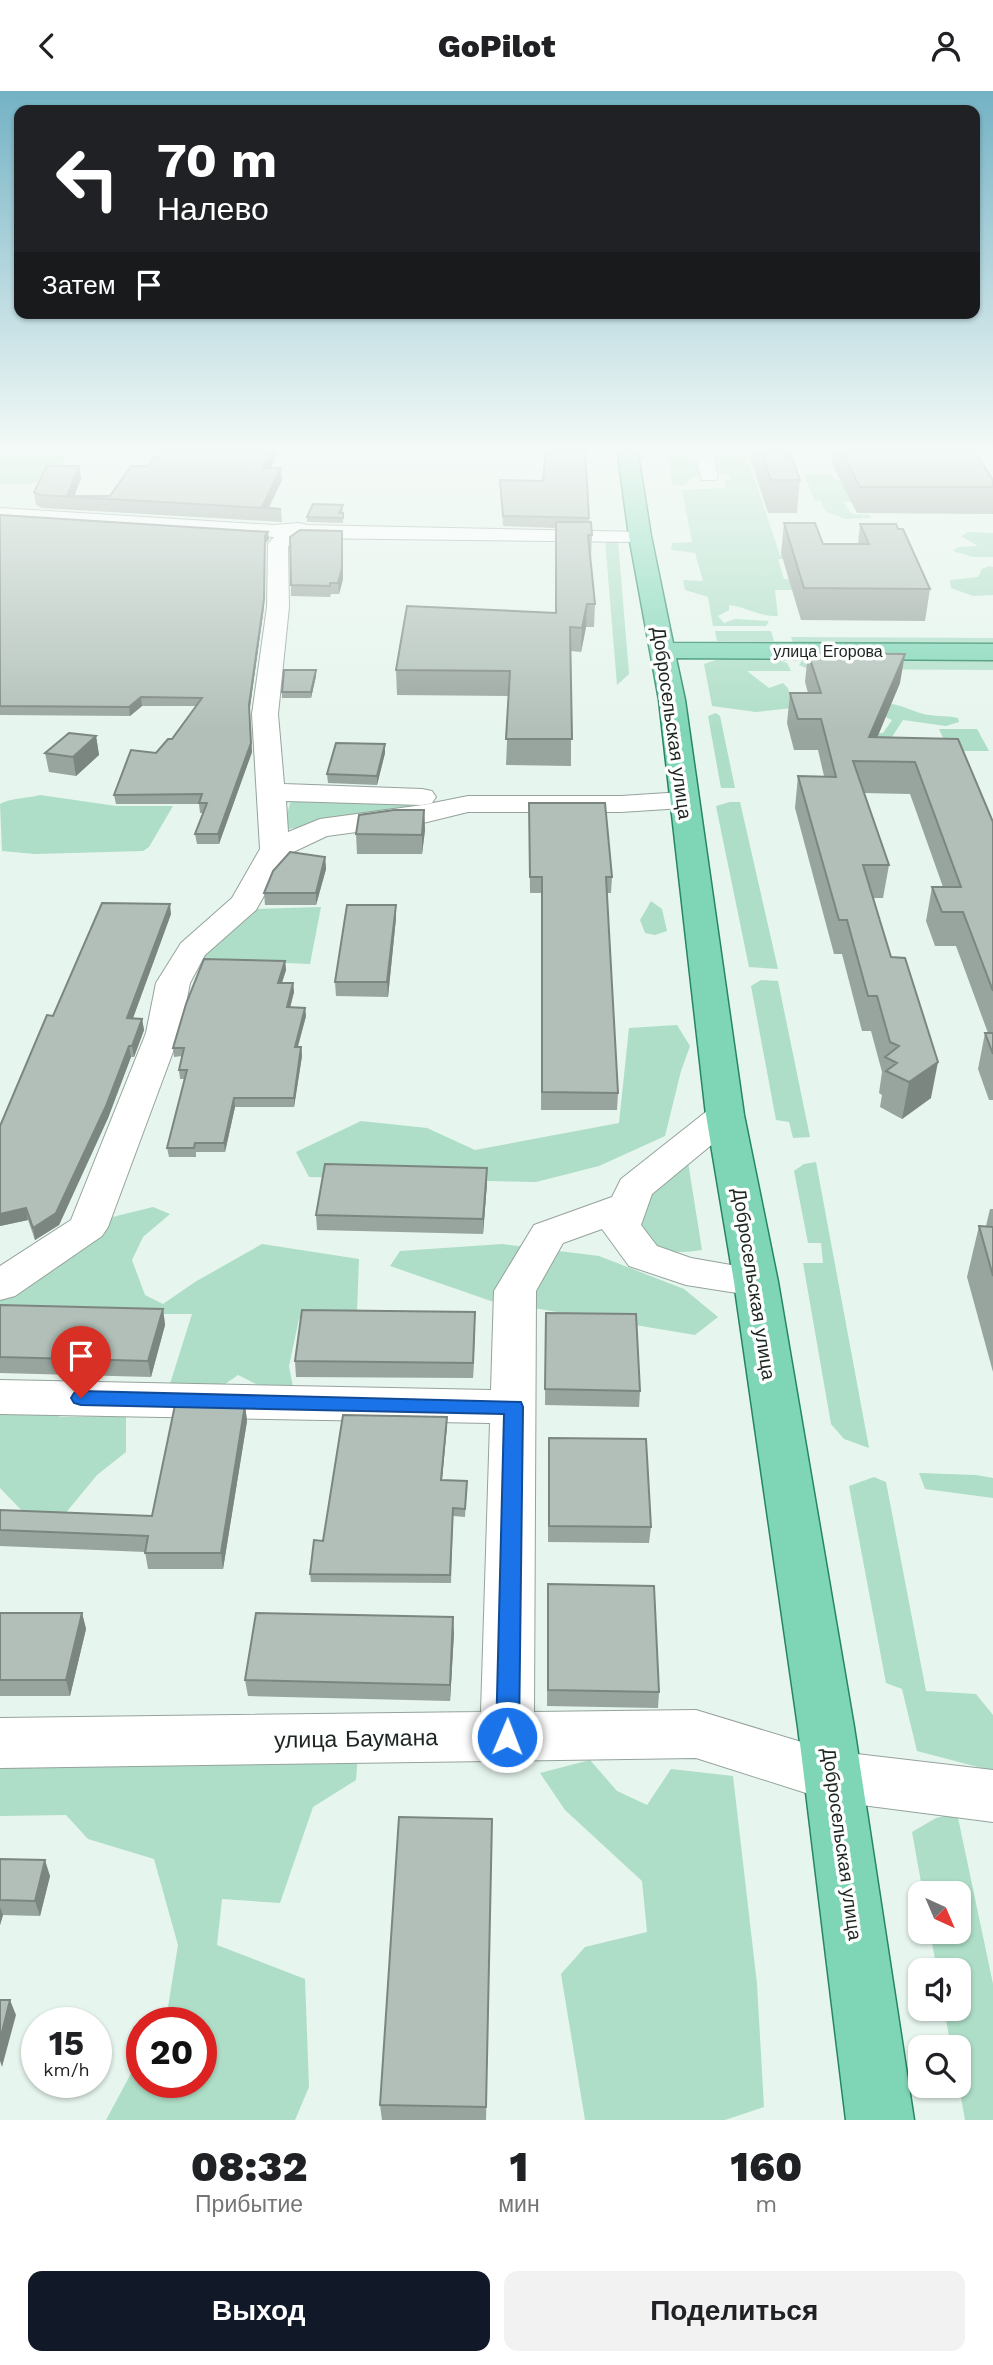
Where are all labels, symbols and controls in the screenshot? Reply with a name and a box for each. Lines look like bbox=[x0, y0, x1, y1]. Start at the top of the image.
icon: back bbox=[28, 27, 66, 65]
text: GoPilot bbox=[438, 27, 555, 65]
icon: person bbox=[927, 27, 965, 65]
text: 70 m bbox=[157, 131, 277, 189]
icon: left bbox=[42, 133, 133, 224]
text: Налево bbox=[157, 190, 269, 228]
icon: arrive bbox=[130, 266, 168, 304]
text: Затем bbox=[42, 270, 116, 300]
street label: Добросельская улица bbox=[647, 625, 697, 821]
street label: улица Егорова bbox=[773, 642, 883, 661]
street label: Добросельская улица bbox=[727, 1186, 781, 1382]
pin bbox=[51, 1326, 111, 1398]
icon: arrive bbox=[62, 1337, 100, 1375]
position arrow bbox=[470, 1700, 544, 1774]
street label: улица Баумана bbox=[274, 1724, 438, 1754]
street label: Добросельская улица bbox=[817, 1746, 867, 1942]
north arrow bbox=[908, 1881, 971, 1944]
map controls bbox=[908, 1881, 971, 2098]
button: sound bbox=[908, 1958, 971, 2021]
speed limit sign: 20 bbox=[126, 2007, 217, 2098]
text: 15 bbox=[49, 2022, 84, 2064]
button: search bbox=[908, 2035, 971, 2098]
text: km/h bbox=[43, 2059, 90, 2080]
text: 08:32 bbox=[191, 2142, 308, 2191]
text: 1 bbox=[510, 2142, 528, 2191]
text: 160 bbox=[730, 2142, 802, 2191]
text: Прибытие bbox=[195, 2191, 303, 2218]
text: мин bbox=[498, 2191, 540, 2218]
text: m bbox=[755, 2191, 777, 2218]
button: Выход bbox=[28, 2271, 490, 2351]
button: Поделиться bbox=[504, 2271, 965, 2351]

